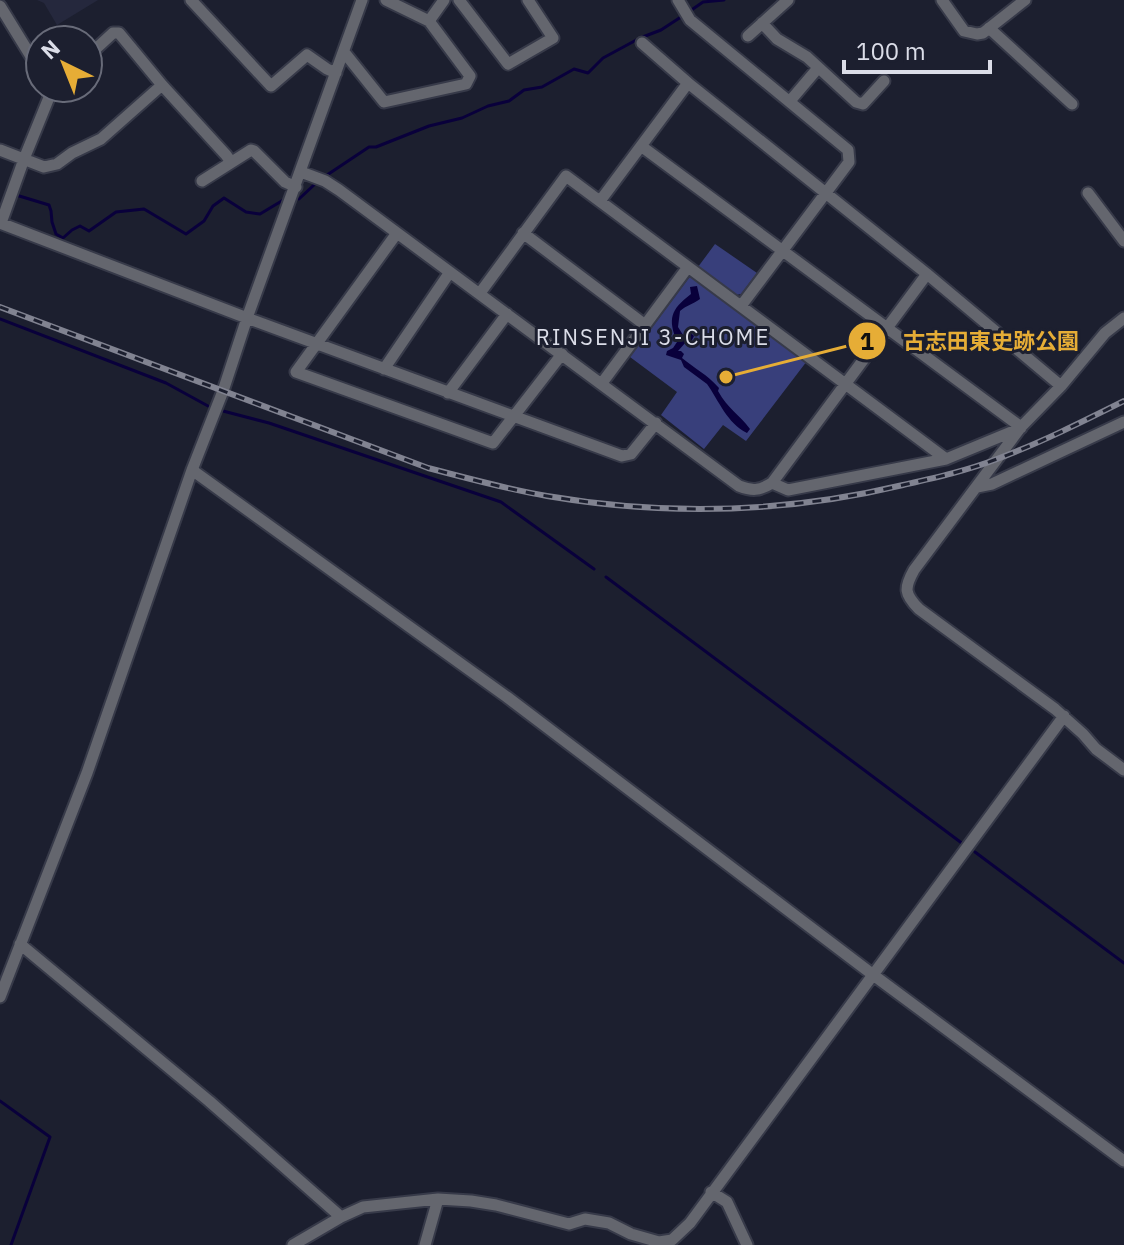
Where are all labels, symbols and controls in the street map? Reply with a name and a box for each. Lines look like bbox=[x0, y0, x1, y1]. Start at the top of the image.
north arrow bbox=[24, 24, 104, 104]
scale bar bbox=[844, 24, 990, 74]
text: N bbox=[34, 33, 66, 65]
text: 100 m bbox=[856, 35, 926, 67]
callout: 古志田東史跡公園 bbox=[847, 318, 1095, 364]
district label: RINSENJI 3-CHOME bbox=[536, 322, 770, 351]
text: 1 bbox=[860, 325, 874, 357]
text: 古志田東史跡公園 bbox=[903, 326, 1079, 355]

